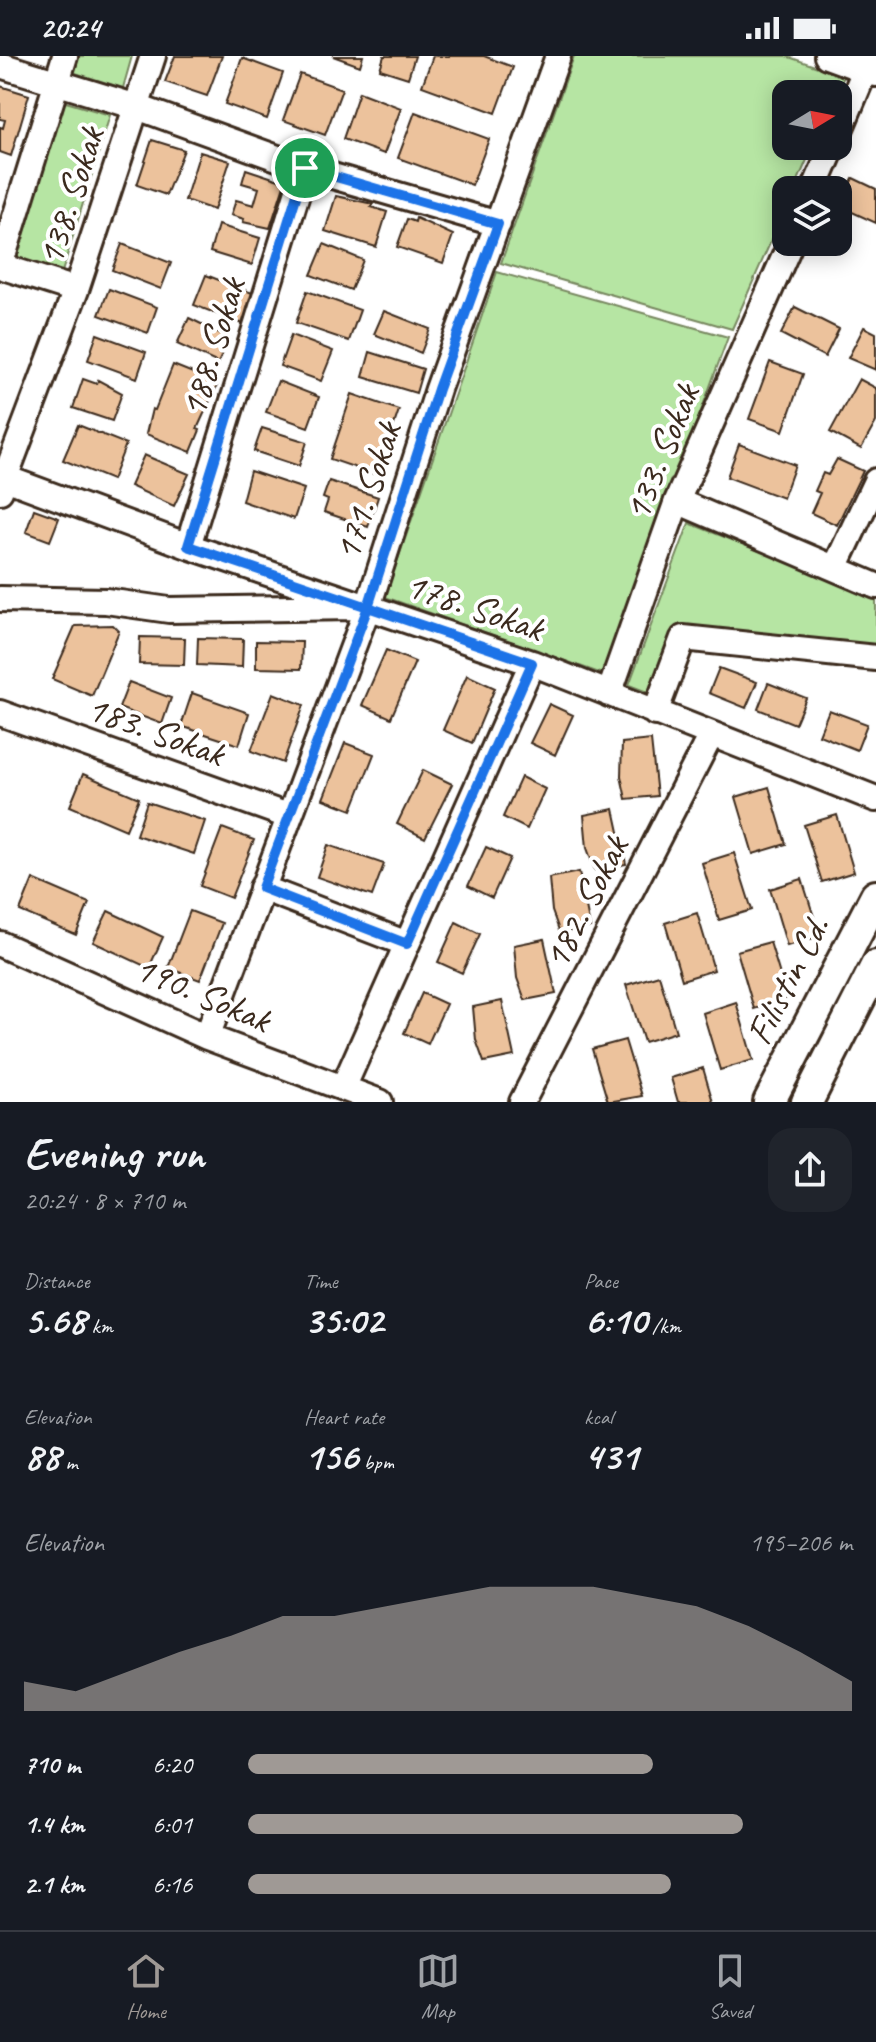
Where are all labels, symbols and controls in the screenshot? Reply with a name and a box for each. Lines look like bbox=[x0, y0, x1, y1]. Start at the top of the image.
text: 20:24 bbox=[40, 9, 100, 47]
north arrow bbox=[772, 80, 852, 160]
map controls bbox=[772, 80, 852, 256]
street label: 138. Sokak bbox=[26, 119, 115, 271]
pin bbox=[271, 134, 339, 202]
icon: arrive bbox=[283, 146, 327, 190]
button: layers bbox=[772, 176, 852, 256]
street label: 188. Sokak bbox=[169, 270, 256, 422]
street label: 133. Sokak bbox=[613, 375, 711, 527]
street label: 171. Sokak bbox=[323, 414, 412, 566]
street label: 178. Sokak bbox=[400, 561, 552, 653]
street label: 183. Sokak bbox=[81, 684, 233, 778]
street label: 182. Sokak bbox=[532, 826, 640, 976]
street label: Filistin Cd. bbox=[735, 908, 840, 1052]
street label: 190. Sokak bbox=[128, 944, 280, 1044]
text: Evening run bbox=[24, 1126, 204, 1181]
button: share bbox=[768, 1128, 852, 1212]
text: 20:24 · 8 × 710 m bbox=[24, 1184, 185, 1217]
text: Distance bbox=[24, 1267, 90, 1295]
text: Time bbox=[304, 1267, 338, 1295]
text: Pace bbox=[584, 1267, 618, 1295]
text: 5.68 bbox=[24, 1295, 86, 1345]
text: 35:02 bbox=[304, 1295, 383, 1345]
text: 6:10 bbox=[584, 1295, 647, 1345]
text: km bbox=[86, 1312, 113, 1340]
text: /km bbox=[647, 1312, 681, 1340]
text: Elevation bbox=[24, 1403, 92, 1431]
text: Heart rate bbox=[304, 1403, 384, 1431]
text: kcal bbox=[584, 1403, 613, 1431]
text: 88 bbox=[24, 1431, 60, 1481]
text: 156 bbox=[304, 1431, 358, 1481]
text: 431 bbox=[584, 1431, 638, 1481]
text: m bbox=[60, 1448, 78, 1476]
text: bpm bbox=[358, 1448, 394, 1476]
text: Elevation bbox=[24, 1526, 104, 1559]
text: 195–206 m bbox=[749, 1526, 852, 1559]
text: 710 m bbox=[24, 1748, 80, 1781]
text: 6:20 bbox=[152, 1748, 192, 1781]
text: 1.4 km bbox=[24, 1808, 84, 1841]
text: 6:01 bbox=[152, 1808, 192, 1841]
text: 2.1 km bbox=[24, 1868, 84, 1901]
text: 6:16 bbox=[152, 1868, 192, 1901]
tab: Home bbox=[124, 1949, 168, 2025]
tab: Map bbox=[416, 1949, 460, 2025]
tab: Saved bbox=[708, 1949, 752, 2025]

